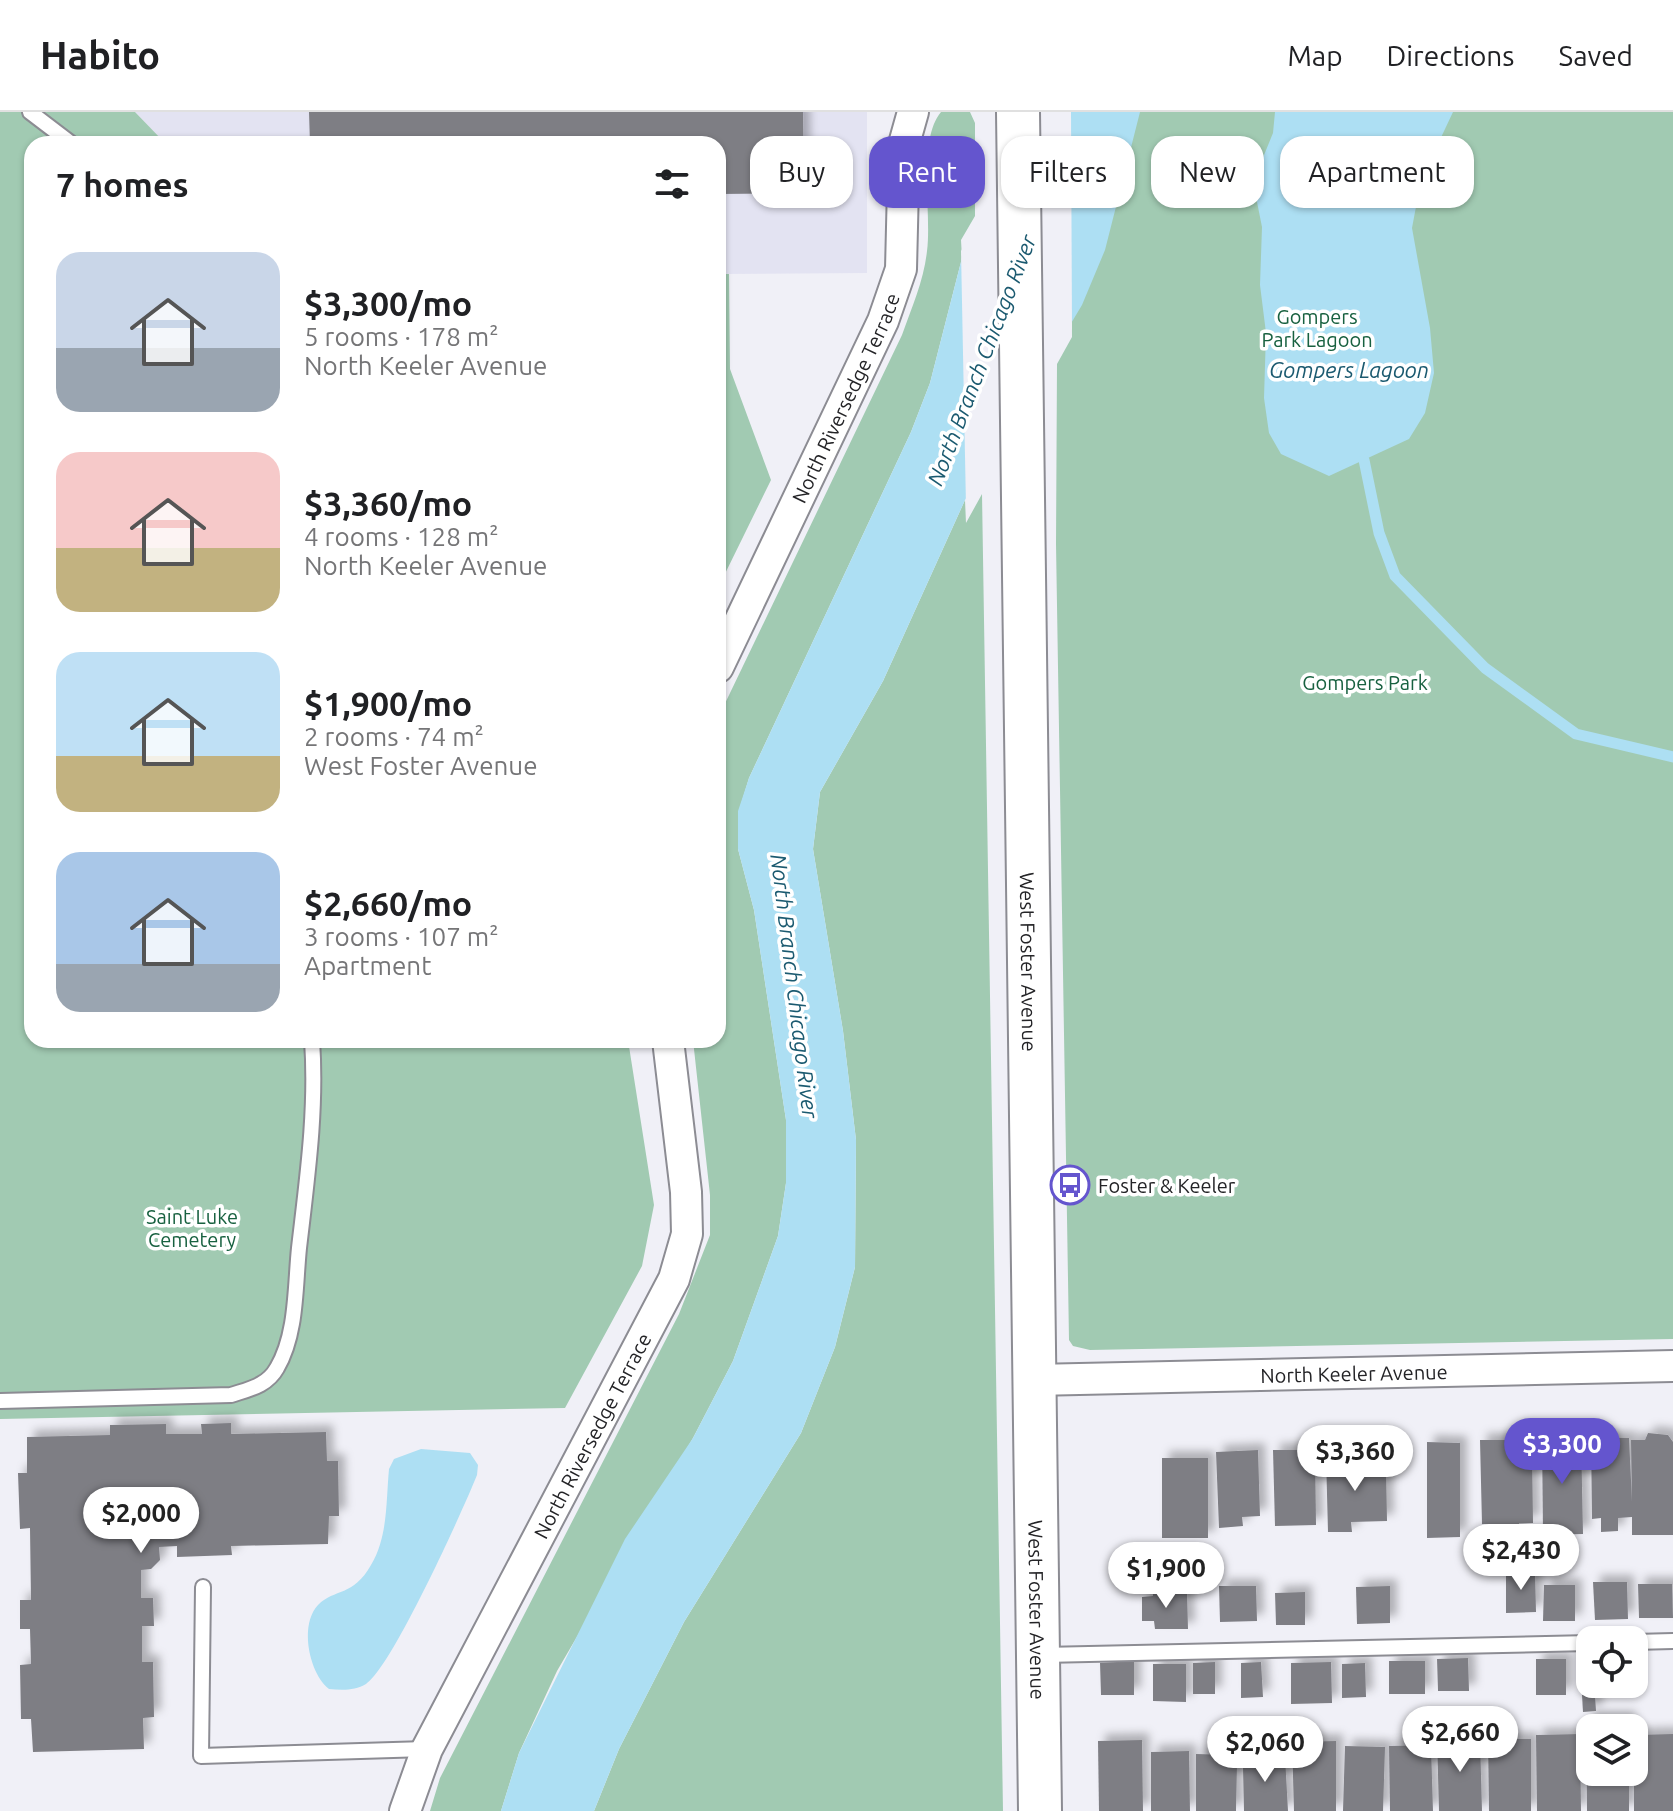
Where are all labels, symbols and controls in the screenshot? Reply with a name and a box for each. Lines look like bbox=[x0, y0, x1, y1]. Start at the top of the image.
text: Habito bbox=[40, 34, 160, 76]
text: Map bbox=[1287, 40, 1343, 71]
text: Directions bbox=[1387, 40, 1514, 71]
text: Saved bbox=[1558, 40, 1633, 71]
chip: Buy bbox=[750, 136, 853, 208]
chip: Rent bbox=[869, 136, 985, 208]
chip: Filters bbox=[1001, 136, 1135, 208]
chip: New bbox=[1151, 136, 1264, 208]
chip: Apartment bbox=[1280, 136, 1474, 208]
icon: filters bbox=[650, 162, 694, 206]
text: 7 homes bbox=[56, 165, 189, 203]
water label: North Branch Chicago River bbox=[922, 231, 1041, 489]
icon: home bbox=[120, 284, 216, 380]
text: $3,300/mo bbox=[304, 284, 472, 322]
street label: North Riversedge Terrace bbox=[787, 290, 903, 506]
park label: Gompers Park Lagoon bbox=[1261, 305, 1373, 351]
text: 5 rooms · 178 m² bbox=[304, 322, 499, 351]
text: North Keeler Avenue bbox=[304, 351, 547, 380]
water label: Gompers Lagoon bbox=[1269, 357, 1429, 382]
icon: home bbox=[120, 484, 216, 580]
text: $3,360/mo bbox=[304, 484, 472, 522]
text: 4 rooms · 128 m² bbox=[304, 522, 499, 551]
text: North Keeler Avenue bbox=[304, 551, 547, 580]
park label: Gompers Park bbox=[1302, 671, 1428, 694]
icon: home bbox=[120, 684, 216, 780]
text: $1,900/mo bbox=[304, 684, 472, 722]
text: 2 rooms · 74 m² bbox=[304, 722, 484, 751]
text: West Foster Avenue bbox=[304, 751, 538, 780]
water label: North Branch Chicago River bbox=[766, 852, 824, 1120]
street label: West Foster Avenue bbox=[1016, 872, 1042, 1052]
icon: home bbox=[120, 884, 216, 980]
text: $2,660/mo bbox=[304, 884, 472, 922]
text: 3 rooms · 107 m² bbox=[304, 922, 499, 951]
text: Apartment bbox=[304, 951, 431, 980]
bus stop icon: Foster & Keeler bbox=[1049, 1164, 1091, 1206]
place label: Foster & Keeler bbox=[1098, 1174, 1236, 1197]
park label: Saint Luke Cemetery bbox=[146, 1205, 238, 1251]
street label: North Riversedge Terrace bbox=[528, 1329, 655, 1542]
street label: North Keeler Avenue bbox=[1260, 1359, 1448, 1387]
pin: $3,300 bbox=[1497, 1418, 1627, 1486]
pin: $3,360 bbox=[1290, 1425, 1420, 1493]
text: $3,300 bbox=[1522, 1429, 1602, 1458]
text: $3,360 bbox=[1315, 1436, 1395, 1465]
pin: $2,000 bbox=[76, 1487, 206, 1555]
text: $2,000 bbox=[101, 1498, 181, 1527]
street label: West Foster Avenue bbox=[1025, 1520, 1050, 1700]
pin: $2,430 bbox=[1456, 1524, 1586, 1592]
text: $2,430 bbox=[1481, 1535, 1561, 1564]
pin: $1,900 bbox=[1101, 1542, 1231, 1610]
text: $1,900 bbox=[1126, 1553, 1206, 1582]
map controls bbox=[1576, 1626, 1648, 1786]
button: locate bbox=[1576, 1626, 1648, 1698]
pin: $2,660 bbox=[1395, 1706, 1525, 1774]
button: layers bbox=[1576, 1714, 1648, 1786]
pin: $2,060 bbox=[1200, 1716, 1330, 1784]
text: $2,660 bbox=[1420, 1717, 1500, 1746]
text: $2,060 bbox=[1225, 1727, 1305, 1756]

